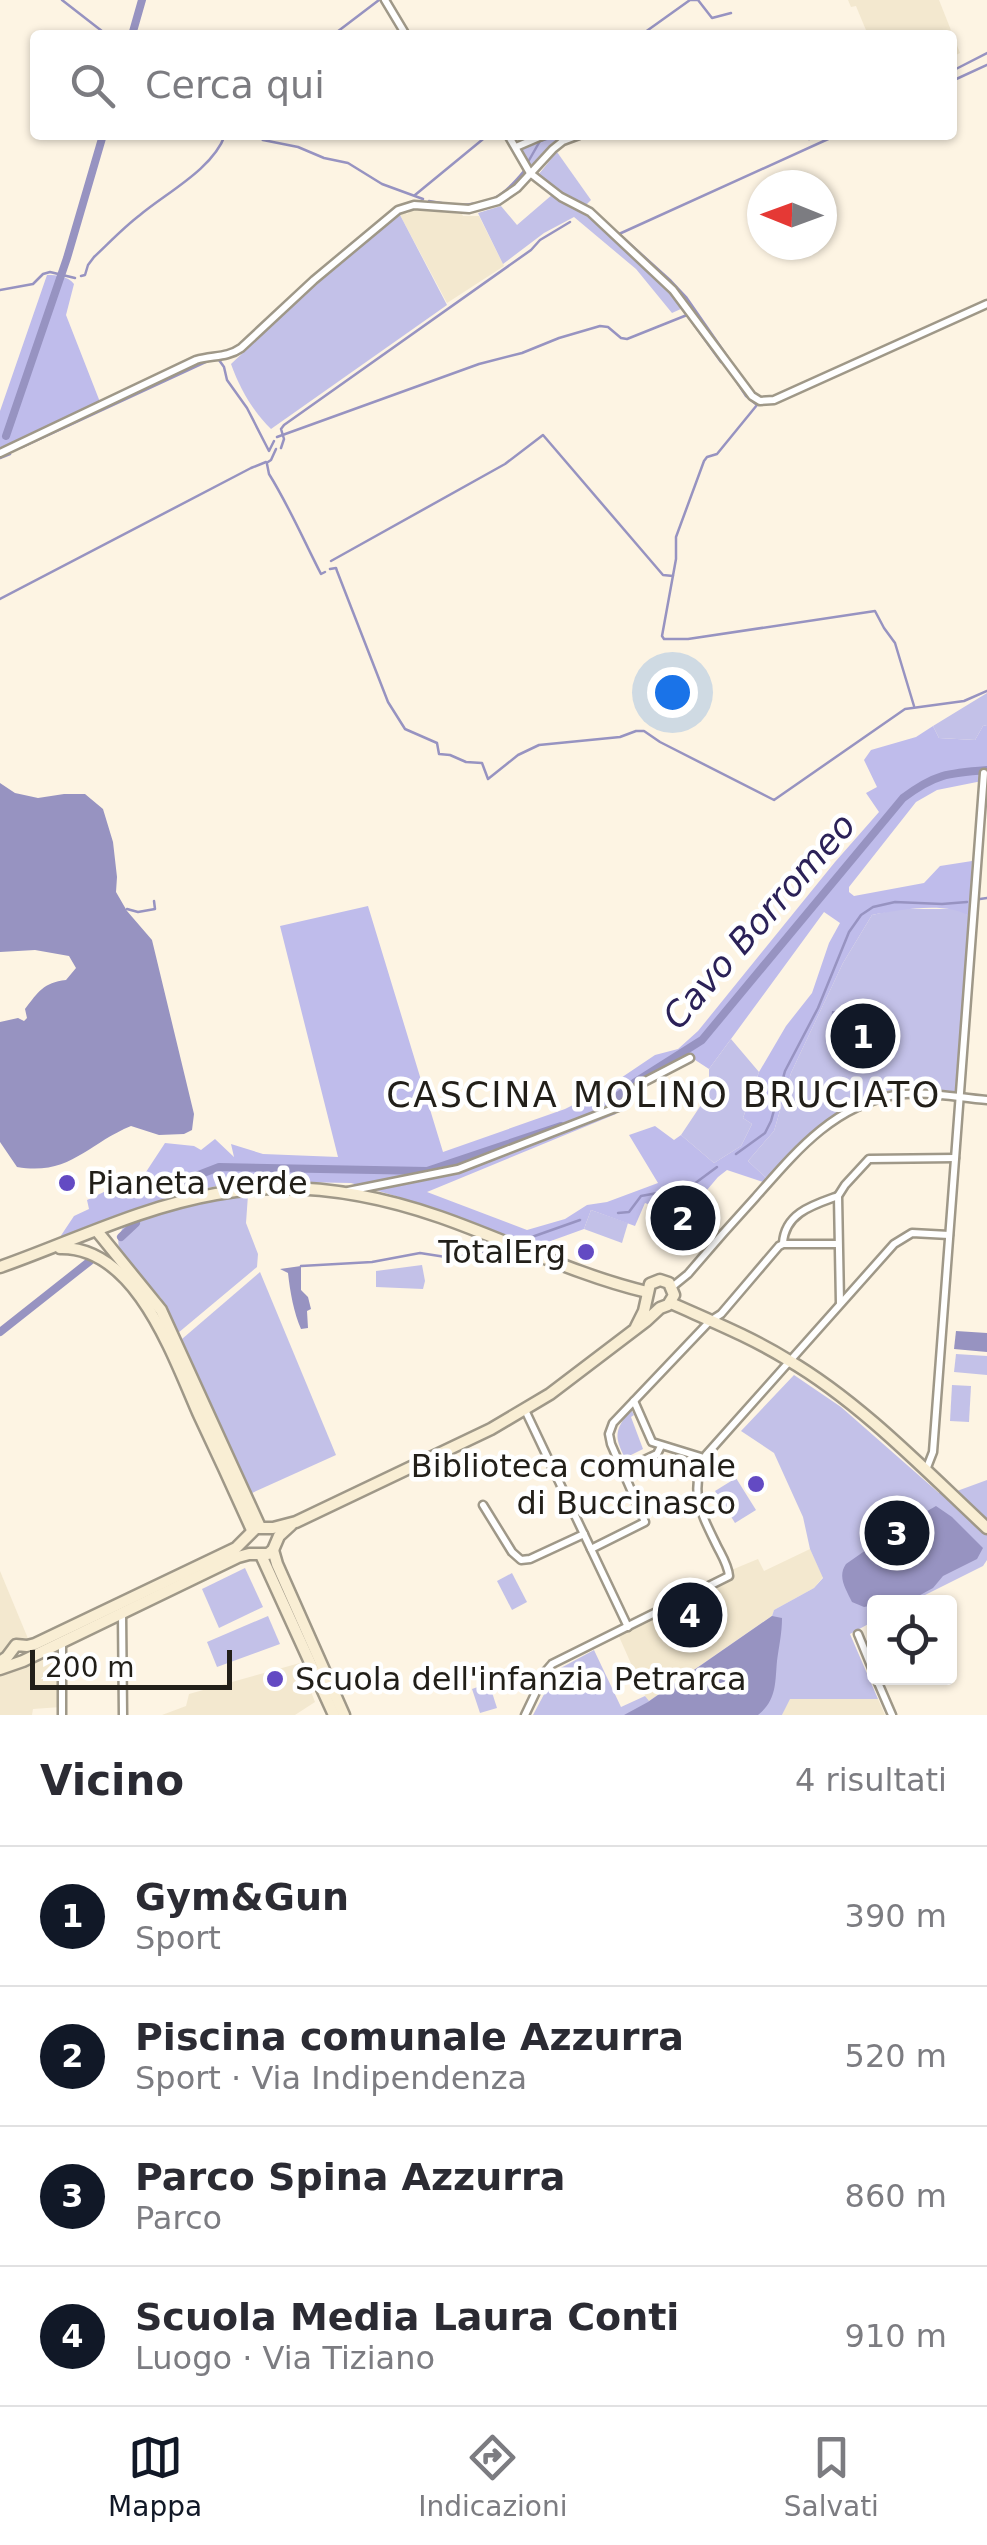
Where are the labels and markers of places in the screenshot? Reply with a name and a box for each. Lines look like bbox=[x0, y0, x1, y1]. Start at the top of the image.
pin: 1 bbox=[830, 998, 896, 1074]
place label: Pianeta verde bbox=[87, 1164, 308, 1202]
marker: Pianeta verde bbox=[56, 1172, 78, 1194]
pin: 2 bbox=[650, 1180, 716, 1256]
place label: TotalErg bbox=[437, 1233, 566, 1271]
marker: TotalErg bbox=[575, 1241, 597, 1263]
place label: Biblioteca comunale di Buccinasco bbox=[411, 1447, 736, 1522]
marker: Biblioteca comunale di Buccinasco bbox=[745, 1473, 767, 1495]
pin: 3 bbox=[864, 1496, 930, 1570]
pin: 4 bbox=[658, 1578, 722, 1652]
place label: Scuola dell'infanzia Petrarca bbox=[295, 1660, 747, 1698]
marker: Scuola dell'infanzia Petrarca bbox=[264, 1668, 286, 1690]

